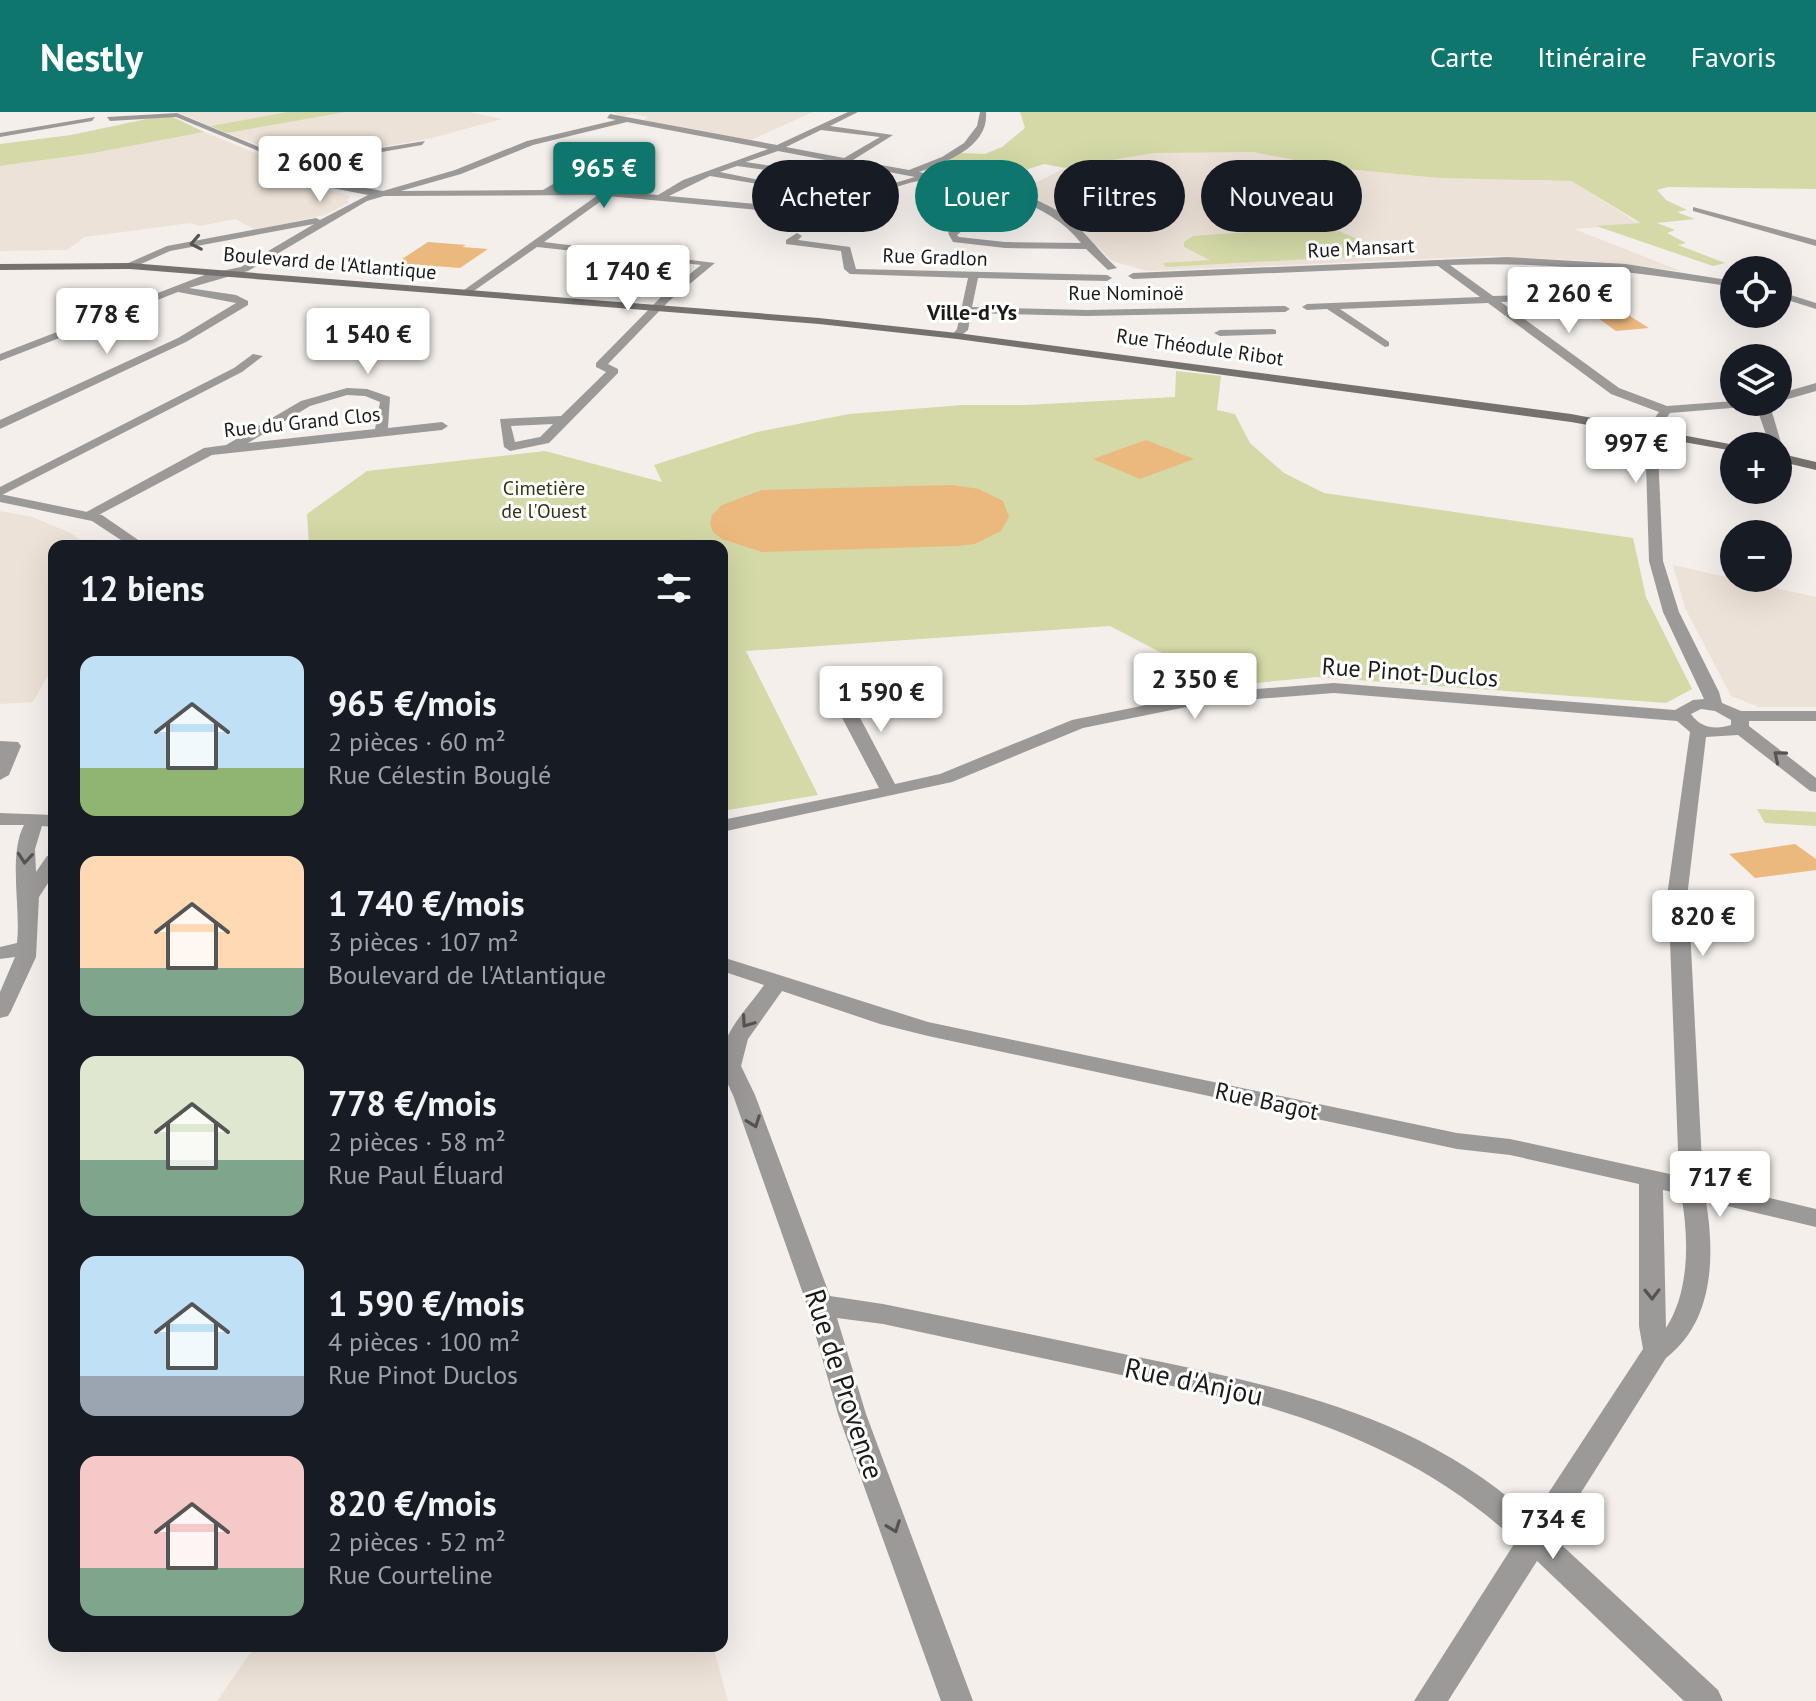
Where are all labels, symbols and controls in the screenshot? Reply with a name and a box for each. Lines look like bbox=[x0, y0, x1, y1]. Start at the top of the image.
text: Nestly bbox=[40, 32, 143, 81]
text: Carte bbox=[1430, 38, 1493, 75]
text: Itinéraire bbox=[1537, 38, 1647, 75]
text: Favoris bbox=[1691, 38, 1776, 75]
pin: 2 600 € bbox=[246, 136, 394, 204]
pin: 965 € bbox=[548, 142, 660, 210]
text: 2 600 € bbox=[277, 145, 363, 178]
text: 965 € bbox=[571, 151, 637, 184]
chip: Acheter bbox=[752, 160, 899, 232]
chip: Louer bbox=[915, 160, 1038, 232]
chip: Filtres bbox=[1054, 160, 1185, 232]
chip: Nouveau bbox=[1201, 160, 1362, 232]
street label: Rue Mansart bbox=[1307, 232, 1415, 264]
one-way arrow bbox=[190, 234, 203, 251]
street label: Boulevard de l'Atlantique bbox=[222, 241, 438, 285]
street label: Rue Gradlon bbox=[882, 242, 988, 272]
pin: 1 740 € bbox=[554, 245, 702, 313]
text: 1 740 € bbox=[585, 254, 671, 287]
map controls bbox=[1720, 256, 1792, 592]
button: locate bbox=[1720, 256, 1792, 328]
pin: 2 260 € bbox=[1495, 267, 1643, 335]
text: 2 260 € bbox=[1526, 276, 1612, 309]
street label: Rue Nominoë bbox=[1068, 280, 1184, 306]
pin: 778 € bbox=[51, 288, 163, 356]
text: 778 € bbox=[74, 297, 140, 330]
district label: Ville-d'Ys bbox=[926, 298, 1017, 326]
pin: 1 540 € bbox=[294, 308, 442, 376]
text: 1 540 € bbox=[325, 317, 411, 350]
street label: Rue Théodule Ribot bbox=[1115, 322, 1285, 372]
button: layers bbox=[1720, 344, 1792, 416]
street label: Rue du Grand Clos bbox=[222, 401, 382, 443]
pin: 997 € bbox=[1580, 417, 1692, 485]
text: 997 € bbox=[1604, 426, 1668, 459]
button: + bbox=[1720, 432, 1792, 504]
park label: Cimetière de l'Ouest bbox=[501, 475, 587, 524]
button: − bbox=[1720, 520, 1792, 592]
text: 12 biens bbox=[80, 566, 205, 610]
icon: filters bbox=[652, 566, 696, 610]
street label: Rue Pinot-Duclos bbox=[1321, 650, 1499, 694]
pin: 2 350 € bbox=[1121, 653, 1269, 721]
text: 2 350 € bbox=[1152, 662, 1238, 695]
pin: 1 590 € bbox=[807, 666, 955, 734]
text: 1 590 € bbox=[838, 675, 924, 708]
text: 965 €/mois bbox=[328, 681, 497, 725]
icon: home bbox=[144, 688, 240, 784]
text: 2 pièces · 60 m² bbox=[328, 725, 506, 758]
one-way arrow bbox=[1774, 751, 1788, 766]
text: Rue Célestin Bouglé bbox=[328, 758, 551, 791]
one-way arrow bbox=[17, 851, 34, 864]
text: 1 740 €/mois bbox=[328, 881, 525, 925]
icon: home bbox=[144, 888, 240, 984]
pin: 820 € bbox=[1647, 890, 1759, 958]
text: 820 € bbox=[1670, 899, 1736, 932]
text: 3 pièces · 107 m² bbox=[328, 925, 519, 958]
text: Boulevard de l'Atlantique bbox=[328, 958, 606, 991]
one-way arrow bbox=[742, 1014, 757, 1028]
street label: Rue Bagot bbox=[1212, 1075, 1322, 1127]
text: 778 €/mois bbox=[328, 1081, 497, 1125]
icon: home bbox=[144, 1088, 240, 1184]
one-way arrow bbox=[744, 1115, 761, 1129]
text: 2 pièces · 58 m² bbox=[328, 1125, 506, 1158]
pin: 717 € bbox=[1664, 1151, 1776, 1219]
text: Rue Paul Éluard bbox=[328, 1158, 504, 1191]
text: 717 € bbox=[1688, 1160, 1752, 1193]
text: 1 590 €/mois bbox=[328, 1281, 525, 1325]
street label: Rue de Provence bbox=[797, 1284, 893, 1484]
icon: home bbox=[144, 1288, 240, 1384]
one-way arrow bbox=[1643, 1288, 1661, 1301]
text: 4 pièces · 100 m² bbox=[328, 1325, 520, 1358]
street label: Rue d'Anjou bbox=[1122, 1348, 1266, 1414]
text: Rue Pinot Duclos bbox=[328, 1358, 518, 1391]
text: 820 €/mois bbox=[328, 1481, 497, 1525]
icon: home bbox=[144, 1488, 240, 1584]
pin: 734 € bbox=[1497, 1493, 1609, 1561]
text: 734 € bbox=[1520, 1502, 1586, 1535]
one-way arrow bbox=[884, 1519, 900, 1533]
text: 2 pièces · 52 m² bbox=[328, 1525, 506, 1558]
text: Rue Courteline bbox=[328, 1558, 493, 1591]

